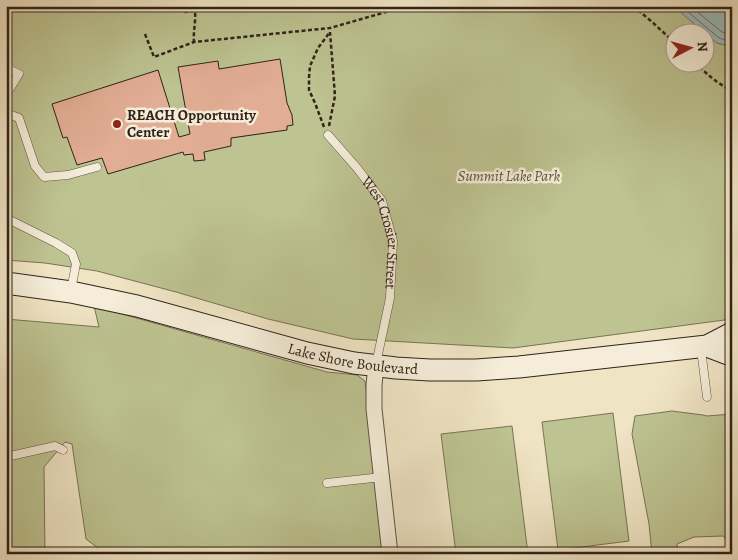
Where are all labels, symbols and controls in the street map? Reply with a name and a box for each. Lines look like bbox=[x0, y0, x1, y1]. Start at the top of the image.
north arrow bbox=[666, 22, 716, 72]
text: N bbox=[692, 41, 712, 53]
place label: REACH Opportunity Center bbox=[127, 105, 257, 142]
marker: REACH Opportunity Center bbox=[111, 118, 123, 130]
park label: Summit Lake Park bbox=[458, 166, 560, 186]
street label: West Crosier Street bbox=[356, 171, 403, 290]
street label: Lake Shore Boulevard bbox=[286, 338, 420, 379]

